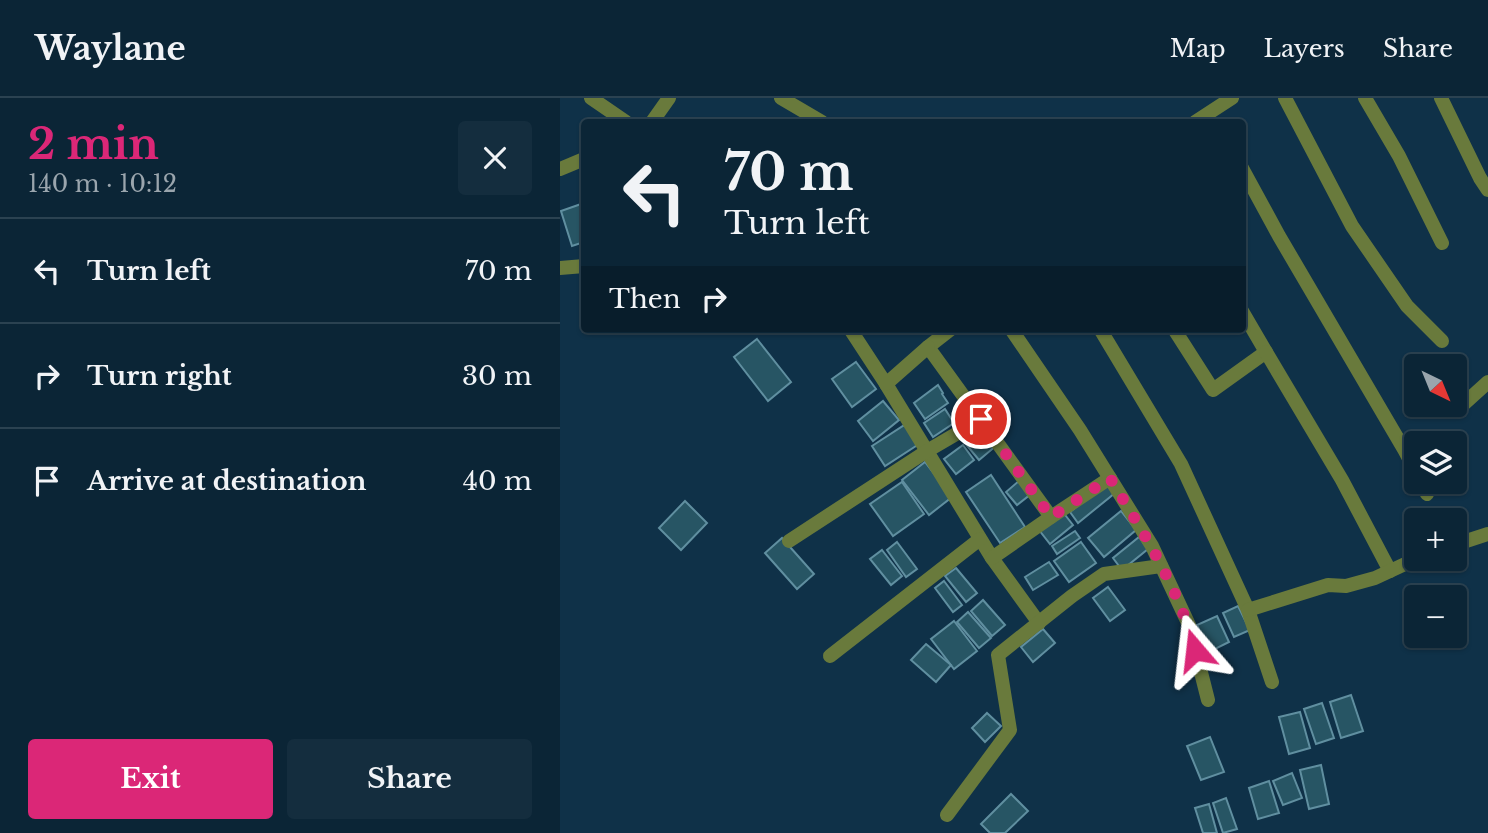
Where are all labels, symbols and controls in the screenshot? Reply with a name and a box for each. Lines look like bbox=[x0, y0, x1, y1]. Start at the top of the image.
text: Waylane bbox=[35, 28, 186, 69]
text: Map bbox=[1170, 34, 1226, 63]
text: Layers bbox=[1264, 34, 1345, 63]
text: Share bbox=[1383, 34, 1453, 63]
text: 2 min bbox=[28, 118, 159, 170]
button: close bbox=[458, 121, 532, 195]
text: 70 m bbox=[724, 142, 854, 203]
icon: left bbox=[609, 147, 700, 238]
text: 140 m · 10:12 bbox=[28, 170, 177, 198]
text: Turn left bbox=[724, 203, 870, 243]
icon: left bbox=[28, 252, 66, 290]
text: Turn left bbox=[87, 255, 211, 287]
text: 70 m bbox=[465, 255, 532, 287]
icon: right bbox=[695, 280, 733, 318]
text: Then bbox=[609, 283, 681, 315]
north arrow bbox=[1404, 354, 1466, 416]
map controls bbox=[1404, 354, 1467, 648]
icon: right bbox=[28, 357, 66, 395]
text: Turn right bbox=[87, 360, 232, 392]
text: 30 m bbox=[462, 360, 532, 392]
pin bbox=[951, 389, 1011, 449]
icon: arrive bbox=[962, 400, 1000, 438]
button: layers bbox=[1404, 431, 1467, 494]
icon: arrive bbox=[28, 462, 66, 500]
text: Arrive at destination bbox=[87, 465, 367, 497]
text: 40 m bbox=[463, 465, 532, 497]
button: + bbox=[1404, 508, 1467, 571]
button: − bbox=[1404, 585, 1467, 648]
position arrow bbox=[1158, 613, 1232, 687]
button: Exit bbox=[28, 739, 273, 819]
button: Share bbox=[287, 739, 532, 819]

